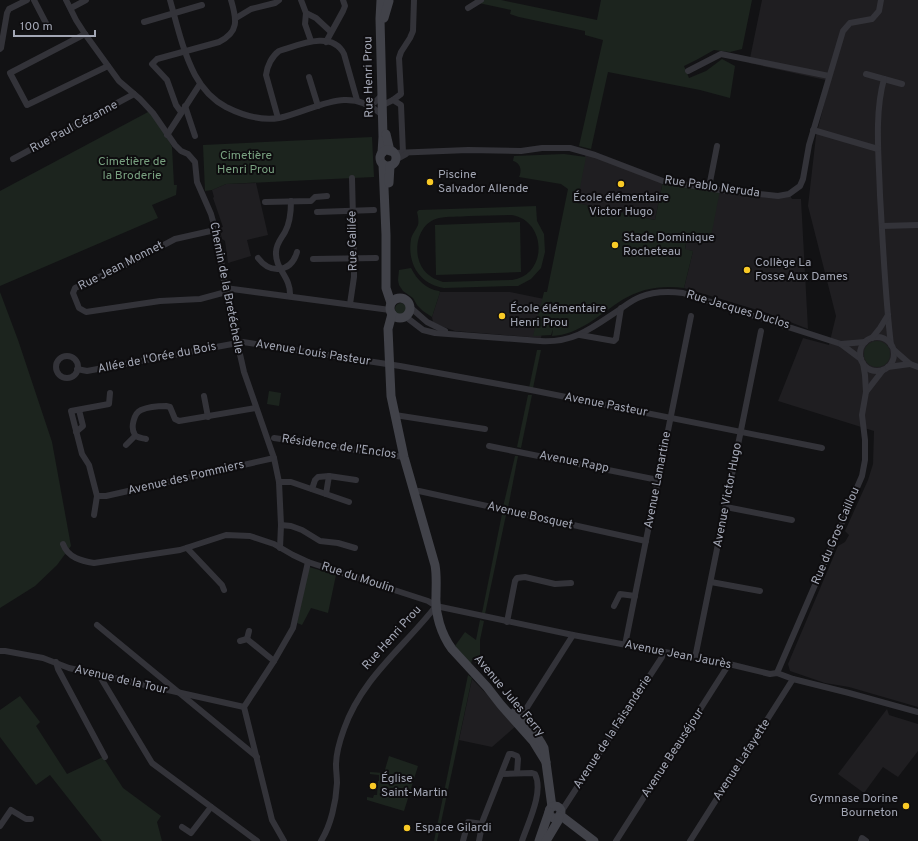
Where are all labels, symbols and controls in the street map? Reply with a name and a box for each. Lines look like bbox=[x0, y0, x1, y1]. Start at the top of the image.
scale bar bbox=[14, 12, 95, 38]
text: 100 m bbox=[20, 19, 53, 35]
street label: Rue Henri Prou bbox=[360, 36, 378, 118]
street label: Rue Paul Cézanne bbox=[27, 97, 121, 157]
park label: Cimetière Henri Prou bbox=[217, 148, 275, 178]
park label: Cimetière de la Broderie bbox=[98, 154, 166, 184]
place label: Piscine Salvador Allende bbox=[438, 167, 529, 197]
street label: Rue Pablo Neruda bbox=[663, 172, 761, 202]
marker: Piscine Salvador Allende bbox=[425, 177, 435, 187]
marker: École élémentaire Victor Hugo bbox=[616, 179, 626, 189]
place label: École élémentaire Victor Hugo bbox=[573, 190, 669, 220]
street label: Rue Galilée bbox=[344, 211, 362, 271]
street label: Chemin de la Bretéchelle bbox=[205, 221, 247, 355]
place label: Stade Dominique Rocheteau bbox=[623, 230, 715, 260]
street label: Rue Jean Monnet bbox=[76, 238, 166, 294]
marker: Stade Dominique Rocheteau bbox=[610, 240, 620, 250]
place label: Collège La Fosse Aux Dames bbox=[755, 255, 848, 285]
marker: Collège La Fosse Aux Dames bbox=[742, 265, 752, 275]
street label: Rue Jacques Duclos bbox=[684, 287, 792, 333]
place label: École élémentaire Henri Prou bbox=[510, 301, 606, 331]
marker: École élémentaire Henri Prou bbox=[497, 311, 507, 321]
street label: Avenue Louis Pasteur bbox=[254, 336, 372, 370]
street label: Allée de l'Orée du Bois bbox=[96, 339, 218, 377]
street label: Avenue Pasteur bbox=[563, 389, 649, 421]
street label: Avenue Lamartine bbox=[641, 430, 675, 530]
street label: Résidence de l'Enclos bbox=[281, 431, 397, 463]
street label: Avenue Victor Hugo bbox=[710, 441, 746, 549]
street label: Avenue Rapp bbox=[538, 447, 610, 477]
street label: Avenue des Pommiers bbox=[126, 457, 246, 499]
street label: Rue du Gros Caillou bbox=[808, 485, 864, 587]
street label: Avenue Bosquet bbox=[486, 498, 574, 534]
street label: Rue du Moulin bbox=[319, 559, 397, 597]
street label: Rue Henri Prou bbox=[359, 602, 425, 674]
street label: Avenue Jean Jaurès bbox=[623, 637, 733, 673]
street label: Avenue Jules Ferry bbox=[470, 652, 548, 740]
street label: Avenue de la Tour bbox=[73, 662, 169, 699]
street label: Avenue de la Faisanderie bbox=[570, 672, 656, 792]
street label: Avenue Beauséjour bbox=[638, 705, 708, 801]
street label: Avenue Lafayette bbox=[710, 716, 774, 804]
place label: Église Saint-Martin bbox=[381, 771, 447, 801]
marker: Église Saint-Martin bbox=[368, 781, 378, 791]
place label: Gymnase Dorine Bourneton bbox=[810, 791, 898, 821]
marker: Gymnase Dorine Bourneton bbox=[901, 801, 911, 811]
place label: Espace Gilardi bbox=[415, 820, 492, 836]
marker: Espace Gilardi bbox=[402, 823, 412, 833]

